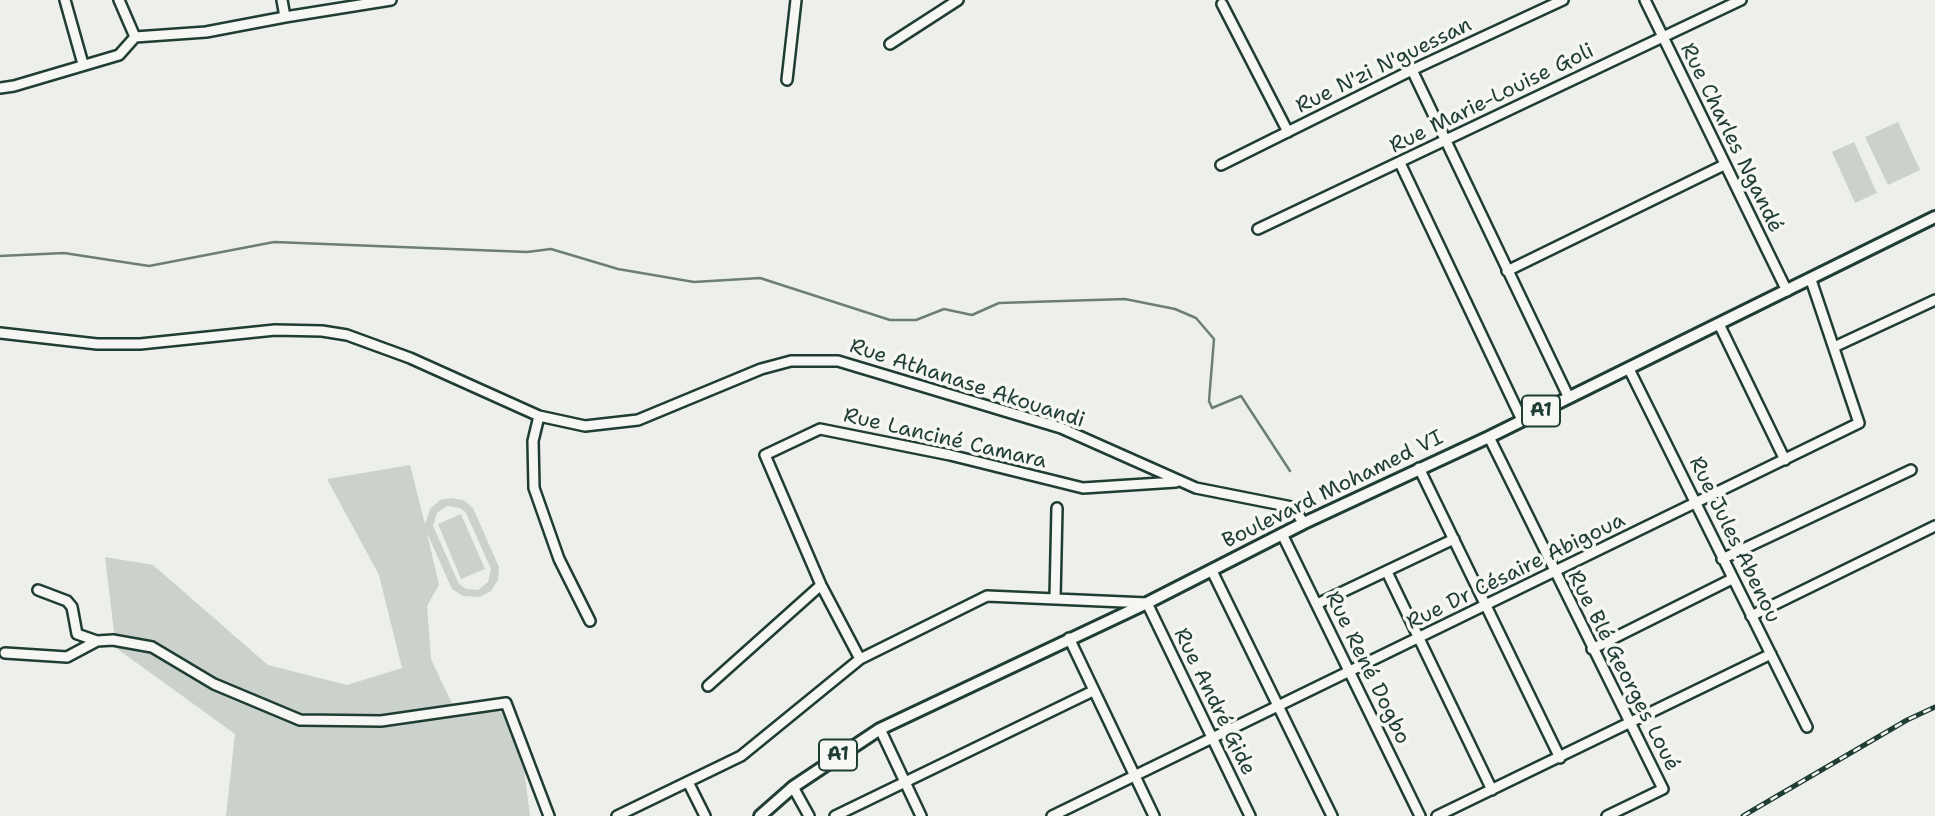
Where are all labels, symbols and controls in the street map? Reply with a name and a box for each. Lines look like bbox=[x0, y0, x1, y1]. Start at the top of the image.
street label: Rue N'zi N'guessan bbox=[1292, 13, 1476, 119]
street label: Rue Marie-Louise Goli bbox=[1386, 39, 1598, 159]
street label: Rue Charles Ngandé bbox=[1674, 39, 1788, 237]
street label: Rue Athanase Akouandi bbox=[846, 334, 1088, 434]
road number: A1 bbox=[1522, 396, 1560, 426]
street label: Rue Lanciné Camara bbox=[841, 403, 1049, 475]
street label: Boulevard Mohamed VI bbox=[1219, 426, 1447, 554]
street label: Rue Jules Abenou bbox=[1683, 453, 1785, 627]
street label: Rue Dr Césaire Abigoua bbox=[1403, 508, 1629, 636]
street label: Rue Blé Georges Loué bbox=[1561, 567, 1685, 775]
street label: Rue René Dogbo bbox=[1319, 588, 1415, 748]
street label: Rue André Gide bbox=[1168, 624, 1260, 780]
road number: A1 bbox=[819, 740, 857, 770]

